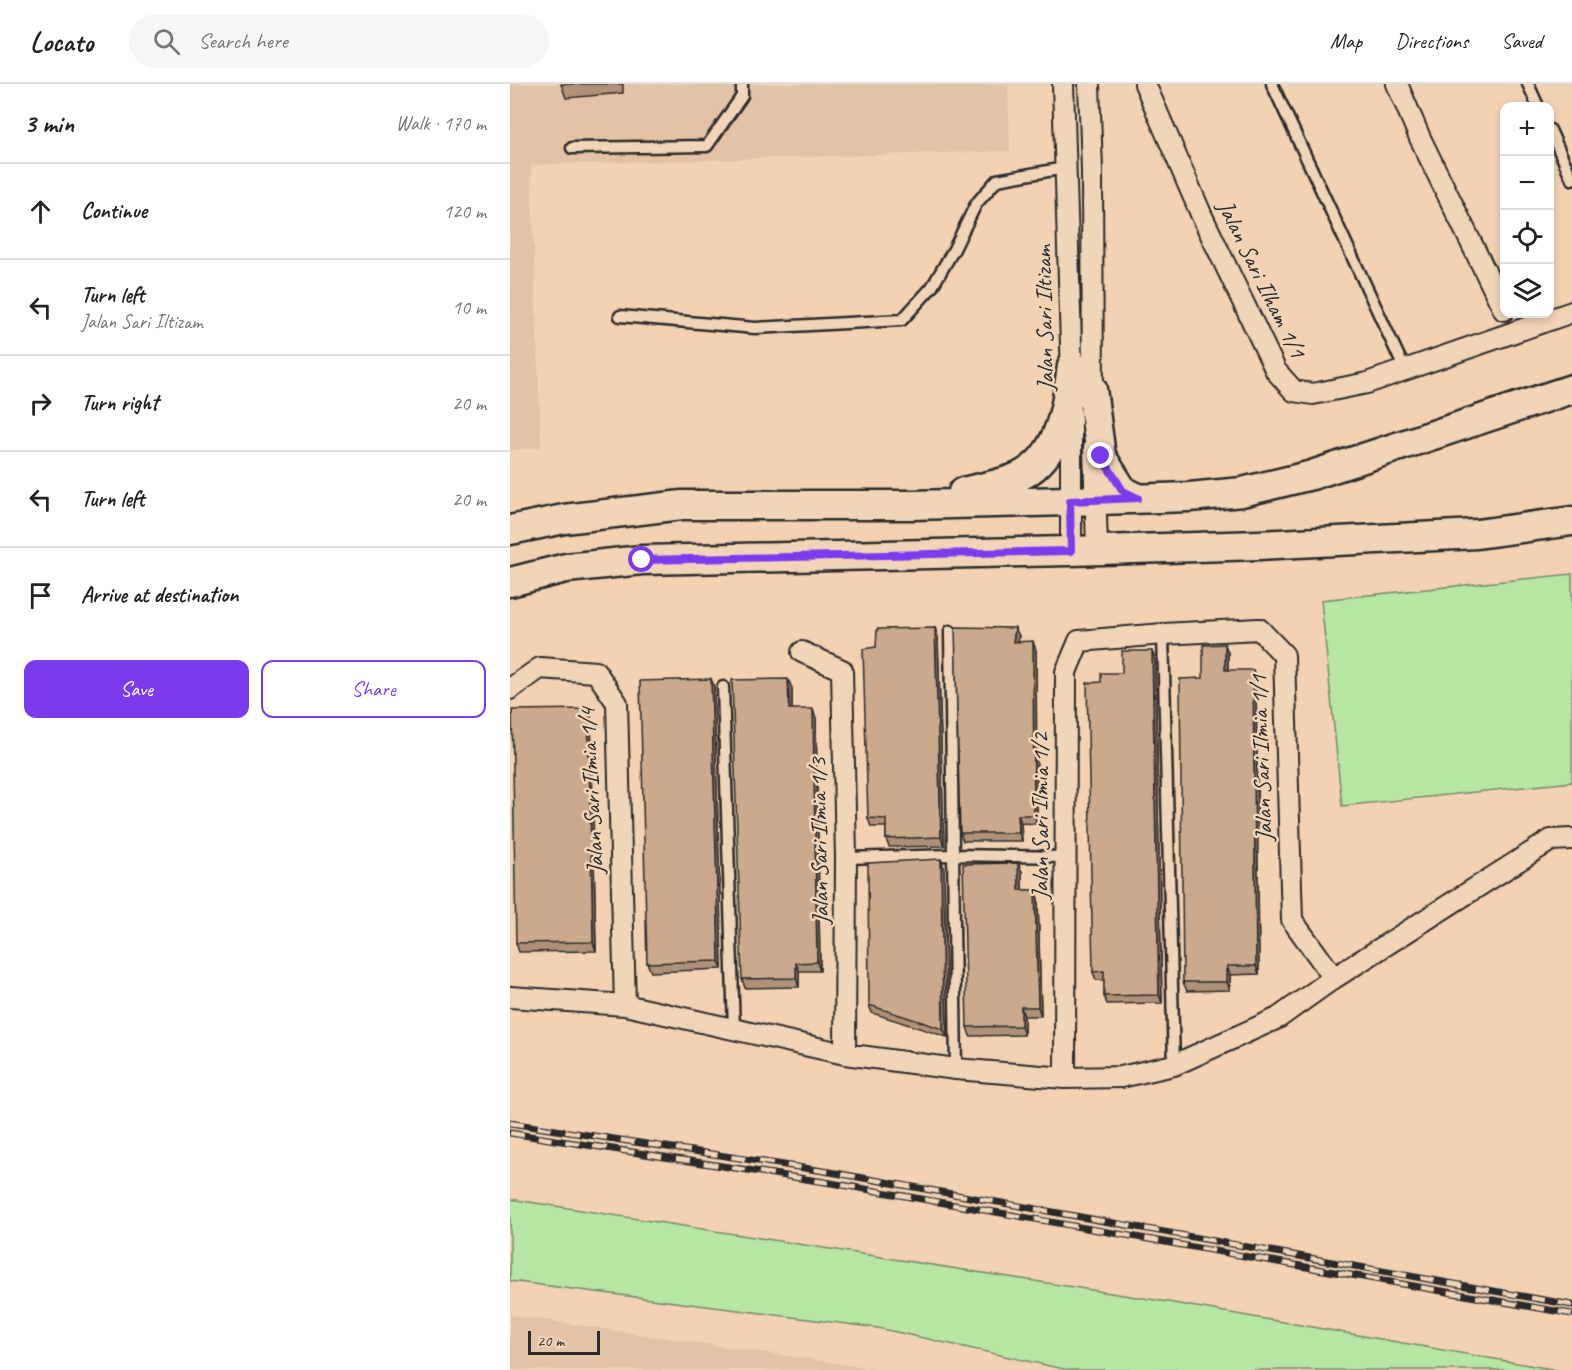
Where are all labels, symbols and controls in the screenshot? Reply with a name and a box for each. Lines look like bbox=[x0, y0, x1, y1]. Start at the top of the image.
search box bbox=[129, 14, 549, 68]
text: Locato bbox=[30, 24, 93, 59]
icon: search bbox=[150, 25, 183, 58]
text: Search here bbox=[198, 27, 288, 55]
text: Map bbox=[1330, 28, 1362, 54]
text: Directions bbox=[1395, 28, 1468, 54]
text: Saved bbox=[1501, 28, 1542, 54]
map controls bbox=[1500, 102, 1554, 318]
button: + bbox=[1500, 102, 1554, 156]
text: 3 min bbox=[24, 107, 74, 140]
text: Walk · 170 m bbox=[396, 111, 486, 136]
button: − bbox=[1500, 156, 1554, 210]
street label: Jalan Sari Ilham 1/1 bbox=[1210, 194, 1314, 364]
icon: ahead bbox=[24, 195, 57, 228]
text: Continue bbox=[81, 197, 147, 225]
text: 120 m bbox=[443, 199, 486, 224]
button: locate bbox=[1500, 210, 1554, 264]
street label: Jalan Sari Iltizam bbox=[1028, 242, 1060, 392]
button: layers bbox=[1500, 264, 1554, 318]
text: Turn left bbox=[81, 281, 145, 309]
icon: left bbox=[24, 291, 57, 324]
text: 10 m bbox=[452, 295, 486, 320]
text: Jalan Sari Iltizam bbox=[81, 309, 202, 334]
icon: right bbox=[24, 387, 57, 420]
text: Turn right bbox=[81, 389, 158, 417]
text: 20 m bbox=[452, 391, 486, 416]
route end bbox=[1087, 442, 1113, 468]
icon: left bbox=[24, 483, 57, 516]
text: Turn left bbox=[81, 485, 145, 513]
text: 20 m bbox=[452, 487, 486, 512]
route start bbox=[628, 546, 654, 572]
icon: arrive bbox=[24, 579, 57, 612]
text: Arrive at destination bbox=[81, 581, 238, 609]
button: Save bbox=[24, 660, 249, 718]
button: Share bbox=[261, 660, 486, 718]
street label: Jalan Sari Ilmia 1/1 bbox=[1243, 673, 1279, 843]
street label: Jalan Sari Ilmia 1/4 bbox=[572, 705, 610, 876]
street label: Jalan Sari Ilmia 1/2 bbox=[1025, 730, 1055, 900]
street label: Jalan Sari Ilmia 1/3 bbox=[803, 755, 835, 926]
scale bar bbox=[528, 1328, 600, 1356]
text: 20 m bbox=[537, 1331, 564, 1351]

